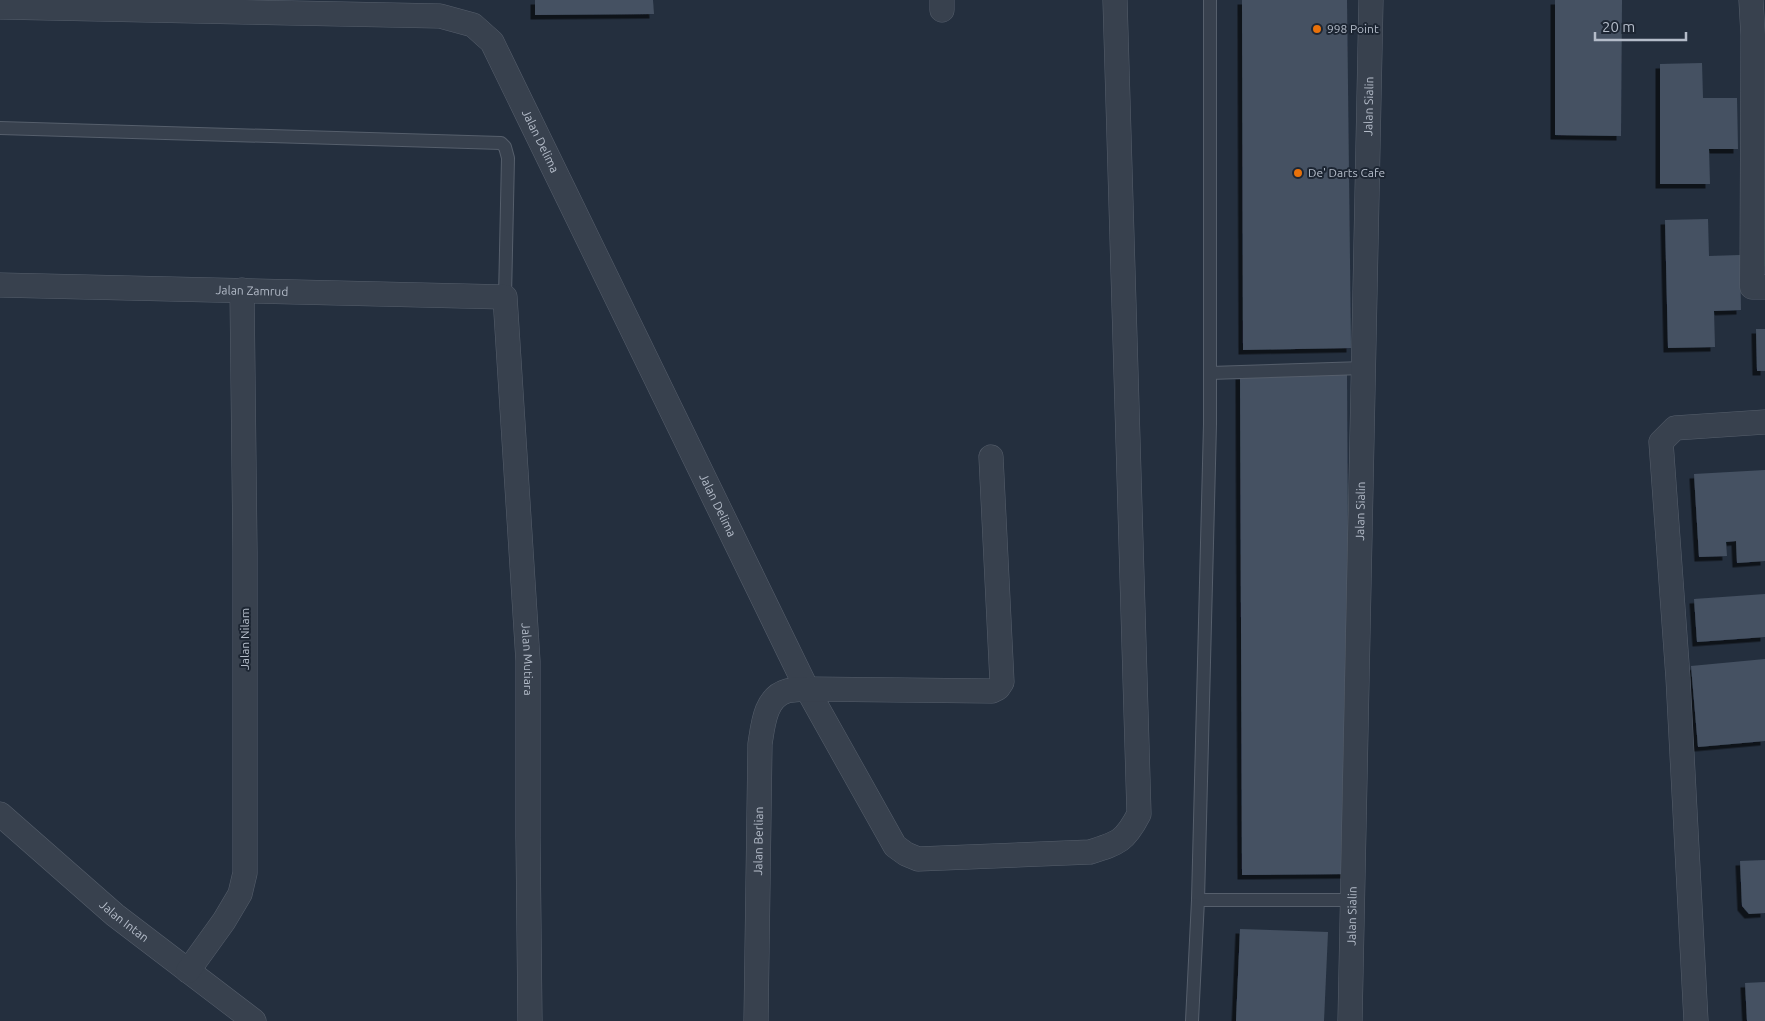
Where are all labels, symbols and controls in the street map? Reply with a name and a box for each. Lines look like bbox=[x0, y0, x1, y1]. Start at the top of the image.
scale bar bbox=[1595, 10, 1686, 42]
text: 20 m bbox=[1602, 18, 1635, 35]
place label: 998 Point bbox=[1327, 22, 1379, 35]
marker: 998 Point bbox=[1311, 23, 1323, 35]
street label: Jalan Sialin bbox=[1361, 76, 1375, 136]
street label: Jalan Delima bbox=[520, 107, 562, 175]
place label: De' Darts Cafe bbox=[1308, 166, 1385, 179]
marker: De' Darts Cafe bbox=[1292, 167, 1304, 179]
street label: Jalan Zamrud bbox=[215, 283, 288, 298]
street label: Jalan Delima bbox=[697, 471, 739, 539]
street label: Jalan Sialin bbox=[1353, 481, 1367, 541]
street label: Jalan Nilam bbox=[238, 608, 251, 670]
street label: Jalan Mutiara bbox=[520, 622, 535, 696]
street label: Jalan Berlian bbox=[751, 806, 765, 876]
street label: Jalan Sialin bbox=[1345, 886, 1359, 946]
street label: Jalan Intan bbox=[97, 898, 151, 944]

